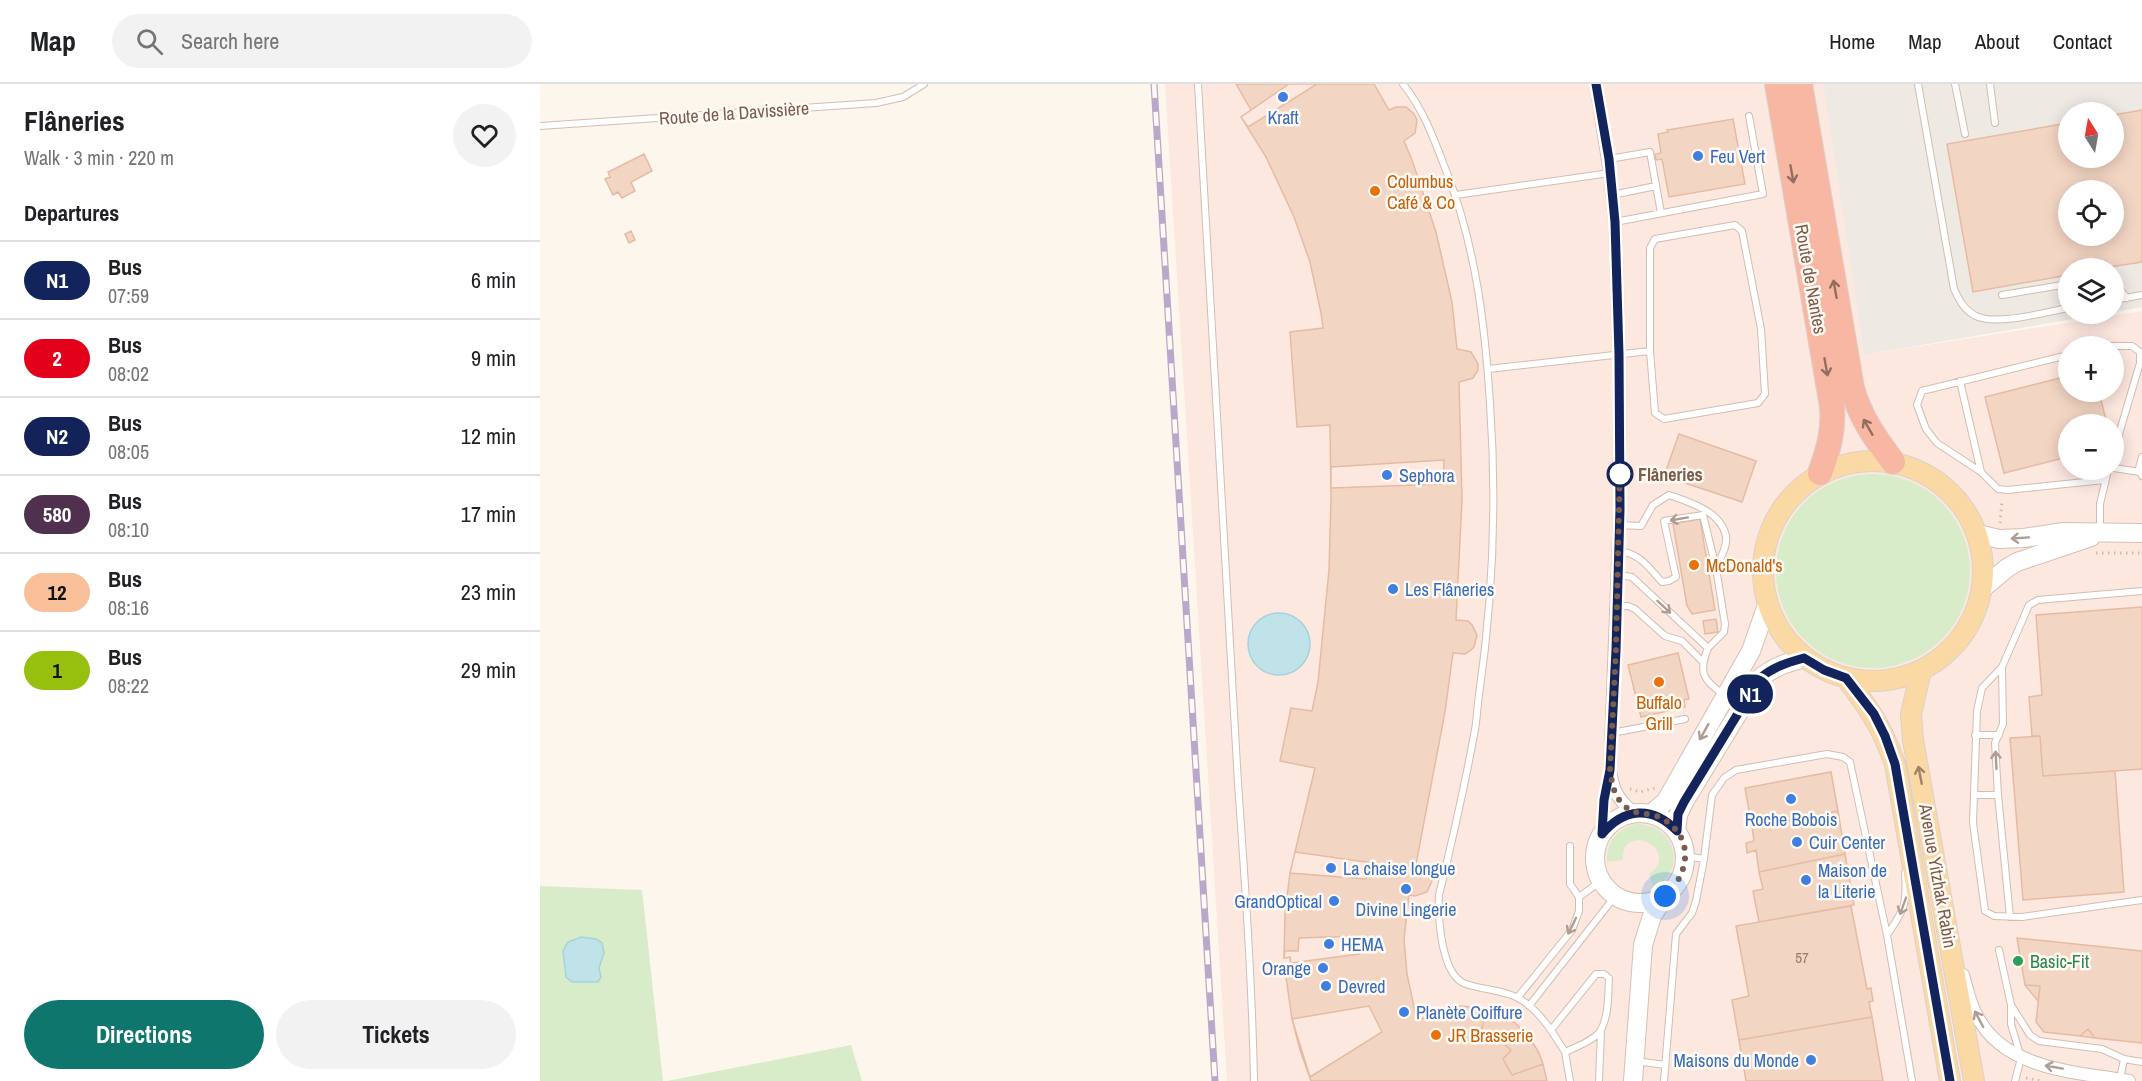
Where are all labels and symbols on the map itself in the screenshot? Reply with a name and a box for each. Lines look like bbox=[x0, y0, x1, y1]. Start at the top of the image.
marker: Kraft bbox=[1276, 90, 1290, 104]
street label: Route de la Davissière bbox=[658, 95, 810, 131]
north arrow bbox=[2058, 102, 2124, 168]
place label: Kraft bbox=[1267, 105, 1299, 130]
place label: Feu Vert bbox=[1710, 144, 1765, 169]
marker: Feu Vert bbox=[1691, 149, 1705, 163]
one-way arrow bbox=[1787, 164, 1798, 184]
place label: Columbus Café & Co bbox=[1387, 169, 1455, 215]
marker: Columbus Café & Co bbox=[1368, 184, 1382, 198]
street label: Route de Nantes bbox=[1789, 222, 1833, 336]
one-way arrow bbox=[1829, 279, 1840, 299]
one-way arrow bbox=[1821, 356, 1832, 376]
one-way arrow bbox=[1862, 419, 1874, 436]
marker: Flâneries bbox=[1607, 461, 1633, 487]
place label: Flâneries bbox=[1638, 462, 1703, 487]
place label: Sephora bbox=[1399, 463, 1455, 488]
marker: Sephora bbox=[1380, 468, 1394, 482]
one-way arrow bbox=[1670, 513, 1689, 524]
one-way arrow bbox=[2010, 533, 2030, 544]
place label: McDonald's bbox=[1706, 553, 1783, 578]
marker: McDonald's bbox=[1687, 558, 1701, 572]
place label: Les Flâneries bbox=[1405, 577, 1494, 602]
marker: Les Flâneries bbox=[1386, 582, 1400, 596]
one-way arrow bbox=[1657, 600, 1672, 614]
line badge: N1 bbox=[1723, 674, 1777, 714]
marker: Buffalo Grill bbox=[1652, 675, 1666, 689]
place label: Buffalo Grill bbox=[1636, 690, 1682, 736]
one-way arrow bbox=[1698, 723, 1710, 740]
one-way arrow bbox=[1991, 750, 2002, 770]
one-way arrow bbox=[1914, 766, 1925, 785]
marker: Roche Bobois bbox=[1784, 792, 1798, 806]
street label: Avenue Yitzhak Rabin bbox=[1913, 801, 1963, 950]
place label: Roche Bobois bbox=[1745, 807, 1837, 832]
place label: Cuir Center bbox=[1809, 830, 1885, 855]
marker: Cuir Center bbox=[1790, 835, 1804, 849]
place label: La chaise longue bbox=[1343, 856, 1455, 881]
place label: Maison de la Literie bbox=[1818, 858, 1887, 904]
marker: La chaise longue bbox=[1324, 861, 1338, 875]
marker: Maison de la Literie bbox=[1799, 873, 1813, 887]
your location bbox=[1650, 881, 1680, 911]
marker: Divine Lingerie bbox=[1399, 882, 1413, 896]
place label: GrandOptical bbox=[1234, 889, 1322, 914]
marker: GrandOptical bbox=[1327, 894, 1341, 908]
one-way arrow bbox=[1897, 896, 1908, 914]
place label: Divine Lingerie bbox=[1356, 897, 1456, 922]
one-way arrow bbox=[1566, 917, 1578, 935]
place label: HEMA bbox=[1341, 932, 1384, 957]
marker: HEMA bbox=[1322, 937, 1336, 951]
house number: 57 bbox=[1795, 947, 1809, 968]
place label: Basic-Fit bbox=[2030, 949, 2089, 974]
marker: Basic-Fit bbox=[2011, 954, 2025, 968]
place label: Orange bbox=[1262, 956, 1311, 981]
marker: Orange bbox=[1316, 961, 1330, 975]
place label: Devred bbox=[1338, 974, 1386, 999]
marker: Devred bbox=[1319, 979, 1333, 993]
place label: Planète Coiffure bbox=[1416, 1000, 1522, 1025]
marker: Planète Coiffure bbox=[1397, 1005, 1411, 1019]
one-way arrow bbox=[1973, 1011, 1985, 1028]
place label: JR Brasserie bbox=[1448, 1023, 1533, 1048]
marker: JR Brasserie bbox=[1429, 1028, 1443, 1042]
place label: Maisons du Monde bbox=[1673, 1048, 1799, 1073]
marker: Maisons du Monde bbox=[1804, 1053, 1818, 1067]
one-way arrow bbox=[2045, 1061, 2064, 1072]

